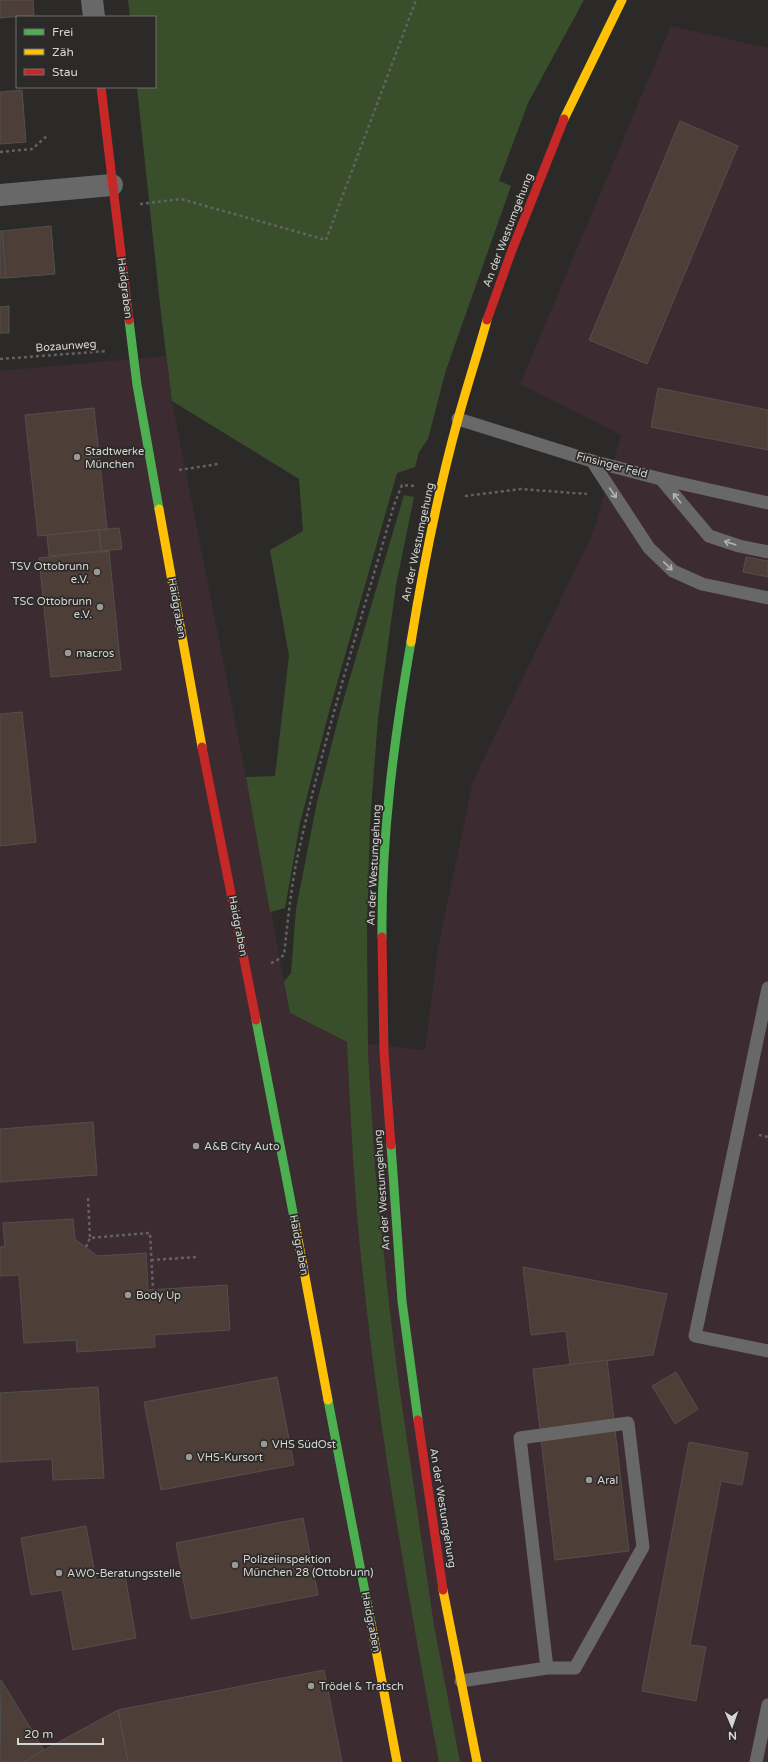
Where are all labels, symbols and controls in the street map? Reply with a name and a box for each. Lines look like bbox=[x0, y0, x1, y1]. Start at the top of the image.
legend bbox=[16, 16, 156, 88]
text: Frei bbox=[52, 25, 73, 39]
text: Zäh bbox=[52, 45, 74, 59]
text: Stau bbox=[52, 65, 78, 79]
street label: An der Westumgehung bbox=[480, 171, 536, 289]
street label: Haidgraben bbox=[115, 257, 135, 319]
street label: Bozaunweg bbox=[35, 337, 97, 355]
place label: Stadtwerke München bbox=[85, 445, 144, 471]
street label: Finsinger Feld bbox=[575, 449, 649, 481]
marker: Stadtwerke München bbox=[72, 452, 82, 462]
street label: An der Westumgehung bbox=[399, 481, 437, 603]
one-way arrow bbox=[609, 487, 617, 498]
one-way arrow bbox=[672, 493, 681, 504]
one-way arrow bbox=[724, 539, 737, 546]
place label: TSV Ottobrunn e.V. bbox=[10, 560, 89, 586]
one-way arrow bbox=[663, 561, 673, 570]
marker: TSV Ottobrunn e.V. bbox=[92, 567, 102, 577]
street label: Haidgraben bbox=[165, 577, 189, 639]
place label: TSC Ottobrunn e.V. bbox=[13, 595, 92, 621]
marker: TSC Ottobrunn e.V. bbox=[95, 602, 105, 612]
place label: macros bbox=[76, 647, 114, 660]
marker: macros bbox=[63, 648, 73, 658]
street label: An der Westumgehung bbox=[364, 804, 384, 926]
street label: Haidgraben bbox=[226, 895, 250, 957]
street label: An der Westumgehung bbox=[371, 1129, 393, 1251]
place label: A&B City Auto bbox=[204, 1140, 280, 1153]
marker: A&B City Auto bbox=[191, 1141, 201, 1151]
street label: Haidgraben bbox=[287, 1214, 311, 1276]
place label: Body Up bbox=[136, 1289, 181, 1302]
marker: Body Up bbox=[123, 1290, 133, 1300]
place label: VHS SüdOst bbox=[272, 1438, 336, 1451]
marker: VHS SüdOst bbox=[259, 1439, 269, 1449]
street label: An der Westumgehung bbox=[427, 1447, 459, 1569]
place label: VHS-Kursort bbox=[197, 1451, 263, 1464]
marker: VHS-Kursort bbox=[184, 1452, 194, 1462]
place label: Aral bbox=[597, 1474, 618, 1487]
marker: Aral bbox=[584, 1475, 594, 1485]
place label: Polizeiinspektion München 28 (Ottobrunn) bbox=[243, 1553, 374, 1579]
marker: Polizeiinspektion München 28 (Ottobrunn) bbox=[230, 1560, 240, 1570]
place label: AWO-Beratungsstelle bbox=[67, 1567, 181, 1580]
marker: AWO-Beratungsstelle bbox=[54, 1568, 64, 1578]
street label: Haidgraben bbox=[359, 1591, 383, 1653]
place label: Trödel & Tratsch bbox=[319, 1680, 404, 1693]
marker: Trödel & Tratsch bbox=[306, 1681, 316, 1691]
north arrow bbox=[712, 1706, 752, 1746]
scale bar bbox=[18, 1720, 103, 1746]
text: 20 m bbox=[24, 1727, 53, 1741]
text: N bbox=[728, 1729, 737, 1742]

